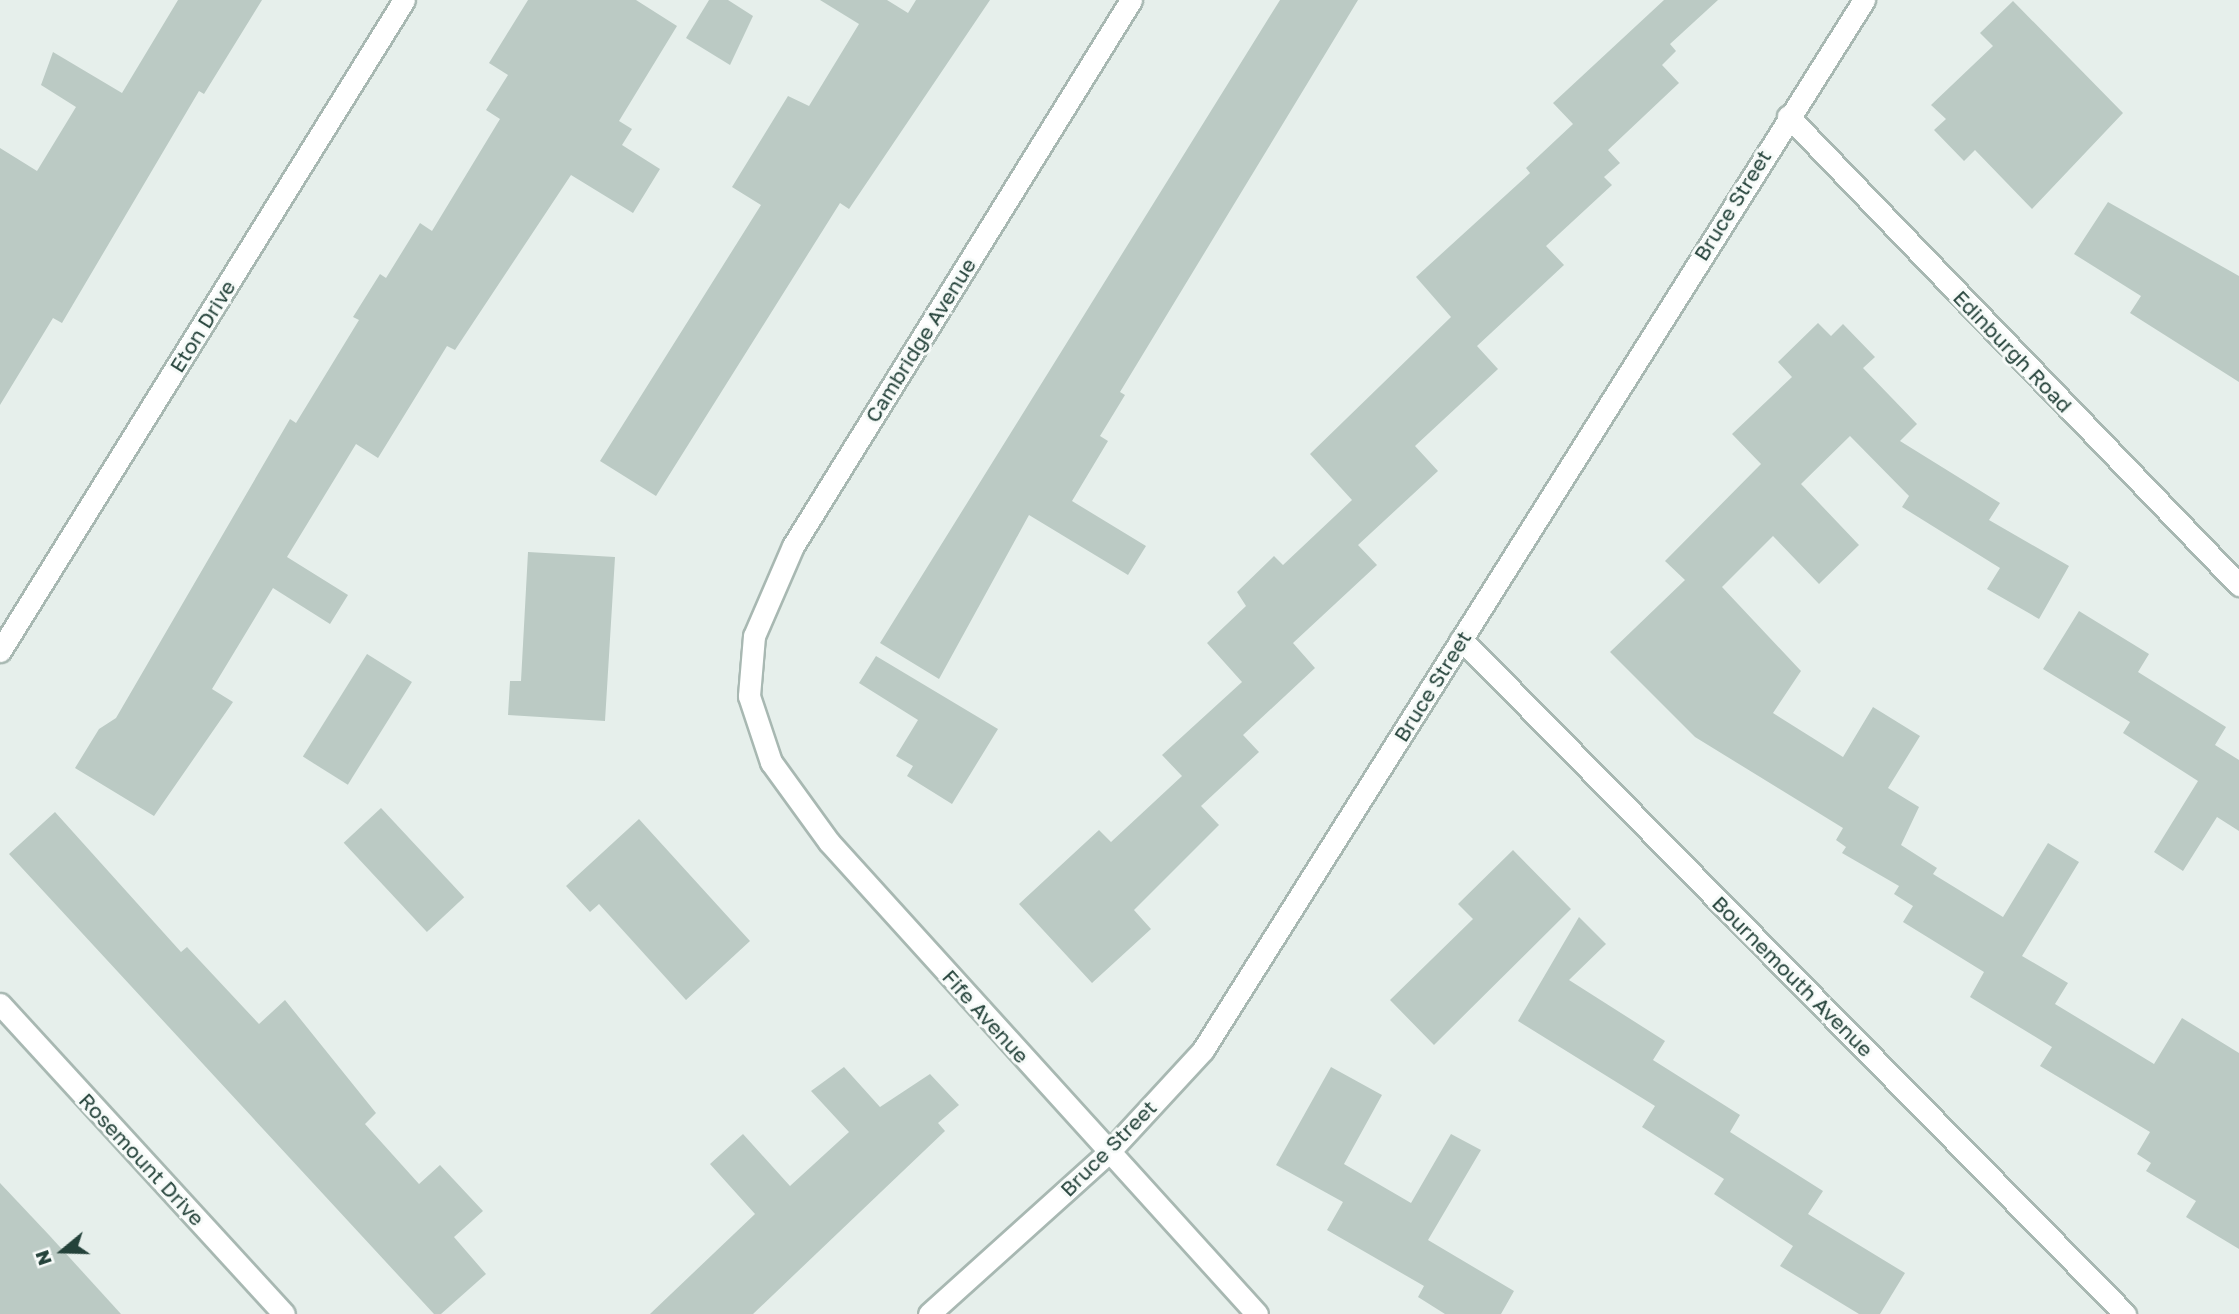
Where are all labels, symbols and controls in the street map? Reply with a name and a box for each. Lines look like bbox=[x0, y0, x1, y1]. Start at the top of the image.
street label: Bruce Street bbox=[1688, 145, 1776, 265]
street label: Cambridge Avenue bbox=[859, 253, 981, 427]
street label: Eton Drive bbox=[164, 275, 240, 377]
street label: Edinburgh Road bbox=[1948, 285, 2078, 417]
street label: Bruce Street bbox=[1388, 626, 1476, 746]
street label: Bournemouth Avenue bbox=[1707, 890, 1879, 1062]
street label: Fife Avenue bbox=[937, 964, 1035, 1068]
street label: Rosemount Drive bbox=[74, 1087, 210, 1231]
street label: Bruce Street bbox=[1055, 1095, 1161, 1201]
north arrow bbox=[28, 1216, 98, 1286]
text: N bbox=[29, 1247, 56, 1269]

